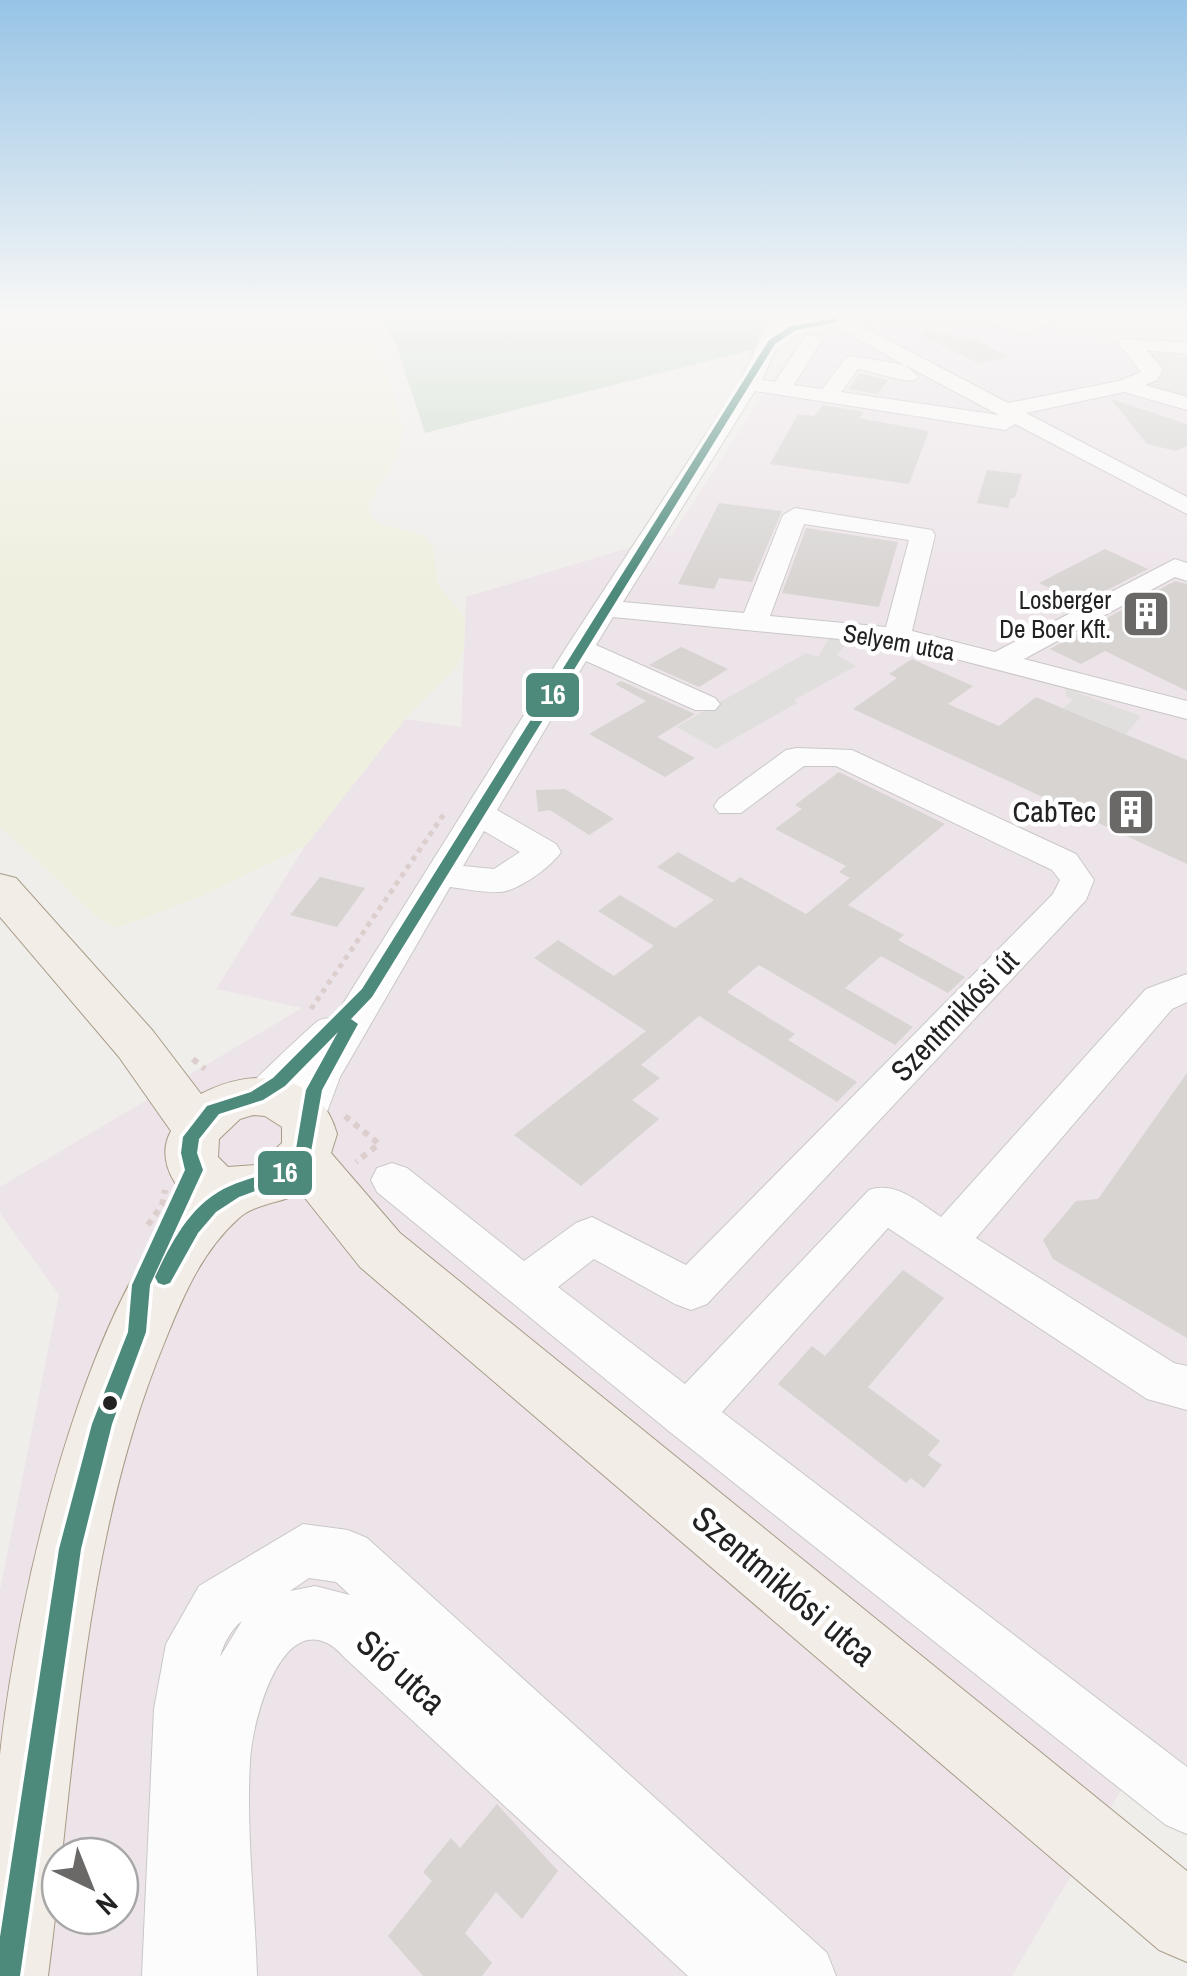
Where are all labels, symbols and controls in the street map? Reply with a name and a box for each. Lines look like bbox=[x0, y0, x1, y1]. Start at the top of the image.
place label: Losberger De Boer Kft. bbox=[999, 583, 1111, 646]
building icon: Losberger De Boer Kft. bbox=[1120, 588, 1172, 640]
street label: Selyem utca bbox=[840, 615, 958, 669]
line badge: 16 bbox=[524, 671, 581, 719]
text: 16 bbox=[540, 675, 566, 713]
building icon: CabTec bbox=[1105, 786, 1157, 838]
place label: CabTec bbox=[1013, 791, 1096, 831]
street label: Szentmiklósi út bbox=[881, 941, 1027, 1090]
line badge: 16 bbox=[256, 1149, 314, 1197]
text: 16 bbox=[272, 1153, 298, 1191]
unlabelled marker bbox=[100, 1393, 120, 1413]
street label: Szentmiklósi utca bbox=[682, 1495, 886, 1676]
street label: Sió utca bbox=[346, 1619, 456, 1724]
north arrow bbox=[40, 1836, 140, 1936]
text: N bbox=[88, 1885, 126, 1924]

